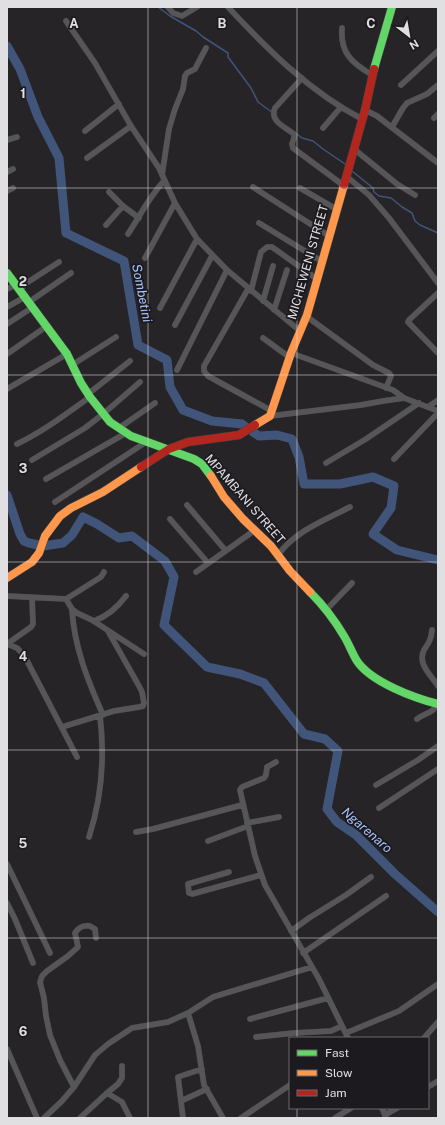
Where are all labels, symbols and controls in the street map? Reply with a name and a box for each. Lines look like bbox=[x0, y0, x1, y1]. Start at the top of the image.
text: A bbox=[69, 16, 79, 31]
text: B bbox=[218, 16, 227, 31]
text: C bbox=[366, 16, 376, 31]
north arrow bbox=[389, 16, 429, 56]
text: N bbox=[407, 37, 421, 52]
text: 1 bbox=[20, 86, 26, 101]
street label: MICHEWENI STREET bbox=[285, 203, 331, 321]
water label: Sombetini bbox=[129, 262, 155, 324]
text: 2 bbox=[19, 274, 27, 289]
street label: MPAMBANI STREET bbox=[202, 451, 288, 547]
text: 3 bbox=[19, 461, 28, 476]
text: 4 bbox=[19, 649, 28, 664]
water label: Ngarenaro bbox=[339, 804, 395, 856]
text: 5 bbox=[19, 836, 28, 851]
text: 6 bbox=[19, 1024, 28, 1039]
legend bbox=[289, 1037, 429, 1109]
text: Fast bbox=[325, 1046, 350, 1060]
text: Slow bbox=[325, 1066, 353, 1080]
text: Jam bbox=[325, 1086, 347, 1100]

